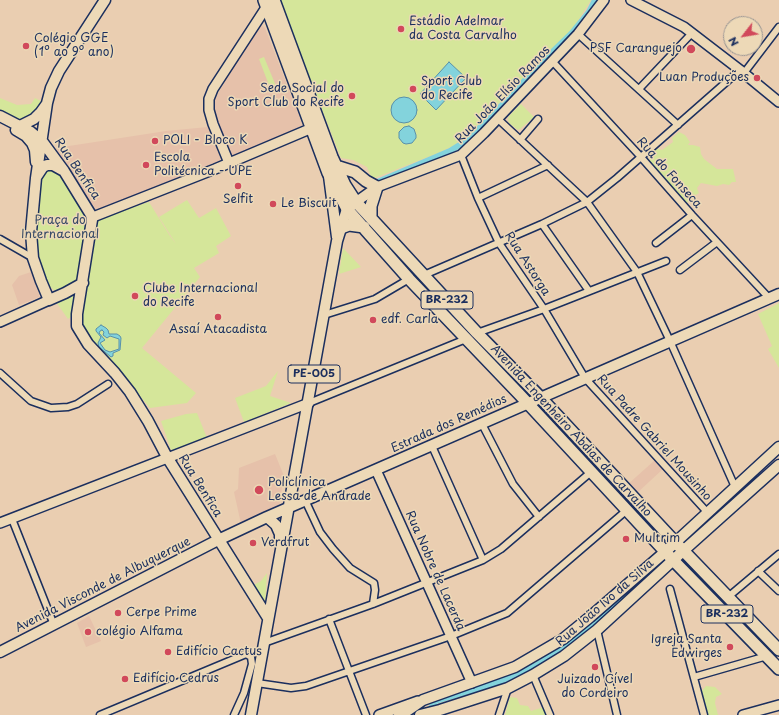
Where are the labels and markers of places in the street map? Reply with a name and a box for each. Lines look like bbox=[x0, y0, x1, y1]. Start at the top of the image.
place label: Estádio Adelmar da Costa Carvalho bbox=[409, 15, 517, 43]
marker: Estádio Adelmar da Costa Carvalho bbox=[396, 24, 406, 34]
place label: Colégio GGE (1º ao 9º ano) bbox=[34, 32, 114, 60]
marker: Colégio GGE (1º ao 9º ano) bbox=[21, 41, 31, 51]
place label: PSF Caranguejo bbox=[590, 42, 682, 56]
marker: PSF Caranguejo bbox=[685, 43, 697, 55]
place label: Luan Produções bbox=[659, 71, 749, 85]
marker: Luan Produções bbox=[752, 73, 762, 83]
place label: Sport Club do Recife bbox=[421, 75, 482, 103]
place label: Sede Social do Sport Club do Recife bbox=[228, 82, 344, 110]
marker: Sport Club do Recife bbox=[408, 84, 418, 94]
marker: Sede Social do Sport Club do Recife bbox=[347, 91, 357, 101]
place label: POLI - Bloco K bbox=[163, 134, 247, 148]
marker: POLI - Bloco K bbox=[150, 136, 160, 146]
place label: Escola Politécnica - UPE bbox=[154, 151, 253, 179]
marker: Escola Politécnica - UPE bbox=[141, 160, 151, 170]
marker: Selfit bbox=[233, 181, 243, 191]
place label: Selfit bbox=[223, 193, 253, 207]
place label: Le Biscuit bbox=[281, 197, 337, 211]
marker: Le Biscuit bbox=[268, 199, 278, 209]
place label: Clube Internacional do Recife bbox=[143, 282, 258, 310]
marker: Clube Internacional do Recife bbox=[130, 291, 140, 301]
marker: Assaí Atacadista bbox=[213, 312, 223, 322]
place label: edf. Carla bbox=[381, 313, 438, 327]
marker: edf. Carla bbox=[368, 315, 378, 325]
place label: Assaí Atacadista bbox=[169, 323, 267, 337]
place label: Policlínica Lessa de Andrade bbox=[268, 476, 371, 504]
marker: Policlínica Lessa de Andrade bbox=[253, 484, 265, 496]
place label: Multrim bbox=[634, 532, 680, 546]
marker: Multrim bbox=[621, 534, 631, 544]
place label: Verdfrut bbox=[261, 536, 309, 550]
marker: Verdfrut bbox=[248, 538, 258, 548]
place label: Cerpe Prime bbox=[126, 606, 197, 620]
marker: Cerpe Prime bbox=[113, 608, 123, 618]
place label: colégio Alfama bbox=[96, 625, 183, 639]
marker: colégio Alfama bbox=[83, 627, 93, 637]
place label: Igreja Santa Edwirges bbox=[651, 633, 722, 661]
marker: Igreja Santa Edwirges bbox=[725, 642, 735, 652]
place label: Edifício Cactus bbox=[176, 645, 262, 659]
marker: Edifício Cactus bbox=[163, 647, 173, 657]
marker: Juizado Cível do Cordeiro bbox=[590, 662, 600, 672]
place label: Edifício Cedrus bbox=[133, 672, 219, 686]
place label: Juizado Cível do Cordeiro bbox=[557, 673, 633, 701]
marker: Edifício Cedrus bbox=[120, 674, 130, 684]

